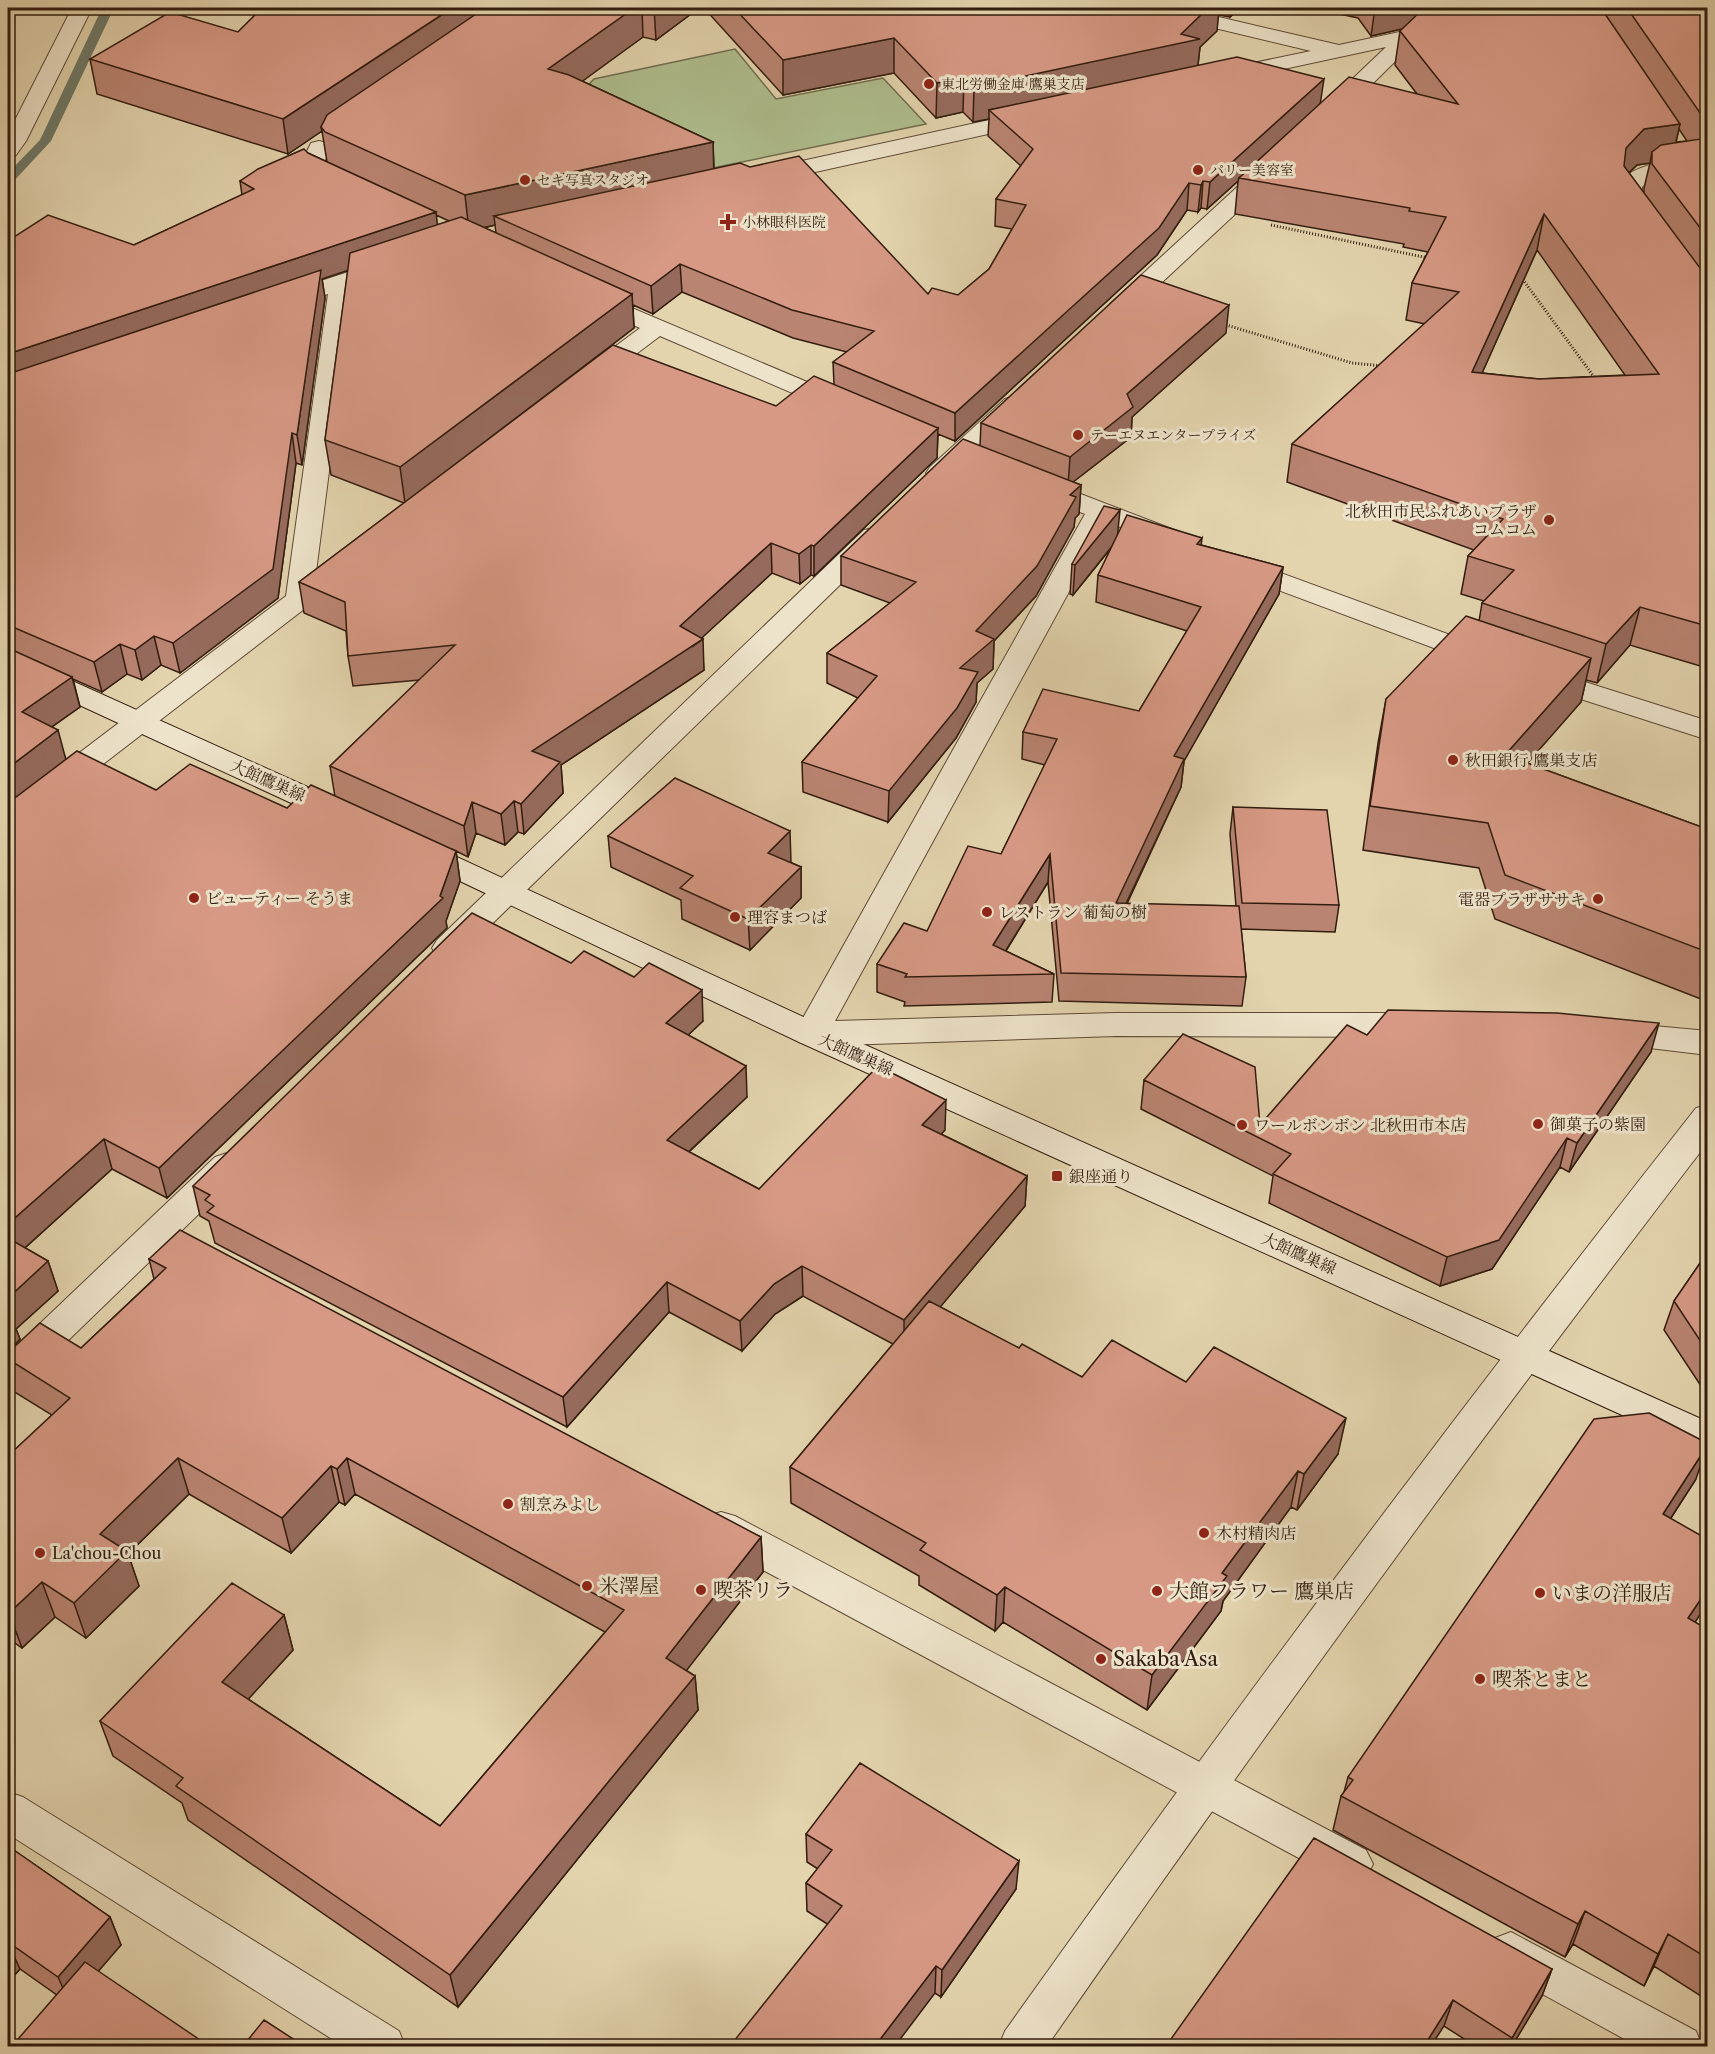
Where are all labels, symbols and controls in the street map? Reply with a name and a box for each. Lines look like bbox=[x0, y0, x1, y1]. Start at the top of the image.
place label: 東北労働金庫 鷹巣支店 bbox=[941, 75, 1085, 93]
marker: 東北労働金庫 鷹巣支店 bbox=[922, 77, 936, 91]
place label: パリー美容室 bbox=[1210, 161, 1294, 179]
marker: パリー美容室 bbox=[1191, 163, 1205, 177]
place label: セキ写真スタジオ bbox=[537, 171, 649, 189]
marker: セキ写真スタジオ bbox=[518, 173, 532, 187]
marker: 小林眼科医院 bbox=[719, 213, 737, 231]
place label: 小林眼科医院 bbox=[742, 213, 826, 231]
place label: テーエヌエンタープライズ bbox=[1090, 426, 1256, 444]
marker: テーエヌエンタープライズ bbox=[1071, 428, 1085, 442]
place label: 北秋田市民ふれあいプラザ コムコム bbox=[1345, 501, 1537, 539]
marker: 北秋田市民ふれあいプラザ コムコム bbox=[1542, 513, 1556, 527]
place label: 秋田銀行 鷹巣支店 bbox=[1465, 750, 1597, 770]
marker: 秋田銀行 鷹巣支店 bbox=[1446, 753, 1460, 767]
street label: 大館鷹巣線 bbox=[227, 755, 309, 805]
place label: ビューティー そうま bbox=[206, 888, 353, 908]
place label: 電器プラザササキ bbox=[1458, 889, 1586, 909]
marker: ビューティー そうま bbox=[187, 891, 201, 905]
marker: 電器プラザササキ bbox=[1591, 892, 1605, 906]
place label: レストラン 葡萄の樹 bbox=[999, 902, 1147, 922]
marker: レストラン 葡萄の樹 bbox=[980, 905, 994, 919]
place label: 理容まつば bbox=[747, 907, 827, 927]
marker: 理容まつば bbox=[728, 910, 742, 924]
street label: 大館鷹巣線 bbox=[815, 1029, 897, 1079]
place label: 御菓子の紫園 bbox=[1550, 1114, 1646, 1134]
place label: ワールボンボン 北秋田市本店 bbox=[1254, 1115, 1466, 1135]
marker: 御菓子の紫園 bbox=[1531, 1117, 1545, 1131]
marker: ワールボンボン 北秋田市本店 bbox=[1235, 1118, 1249, 1132]
place label: 銀座通り bbox=[1069, 1166, 1133, 1186]
marker: 銀座通り bbox=[1050, 1169, 1064, 1183]
street label: 大館鷹巣線 bbox=[1258, 1228, 1340, 1278]
place label: 割烹みよし bbox=[520, 1494, 600, 1514]
marker: 割烹みよし bbox=[501, 1497, 515, 1511]
place label: 木村精肉店 bbox=[1216, 1523, 1296, 1543]
marker: 木村精肉店 bbox=[1197, 1526, 1211, 1540]
place label: La'chou-Chou bbox=[52, 1543, 161, 1563]
marker: La'chou-Chou bbox=[33, 1546, 47, 1560]
place label: 米澤屋 bbox=[599, 1574, 659, 1598]
place label: 喫茶リラ bbox=[713, 1578, 793, 1602]
marker: 米澤屋 bbox=[580, 1579, 594, 1593]
place label: 大館フラワー 鷹巣店 bbox=[1169, 1579, 1354, 1603]
place label: いまの洋服店 bbox=[1552, 1581, 1672, 1605]
marker: 喫茶リラ bbox=[694, 1583, 708, 1597]
marker: 大館フラワー 鷹巣店 bbox=[1150, 1584, 1164, 1598]
marker: いまの洋服店 bbox=[1533, 1586, 1547, 1600]
place label: Sakaba Asa bbox=[1113, 1647, 1219, 1671]
marker: Sakaba Asa bbox=[1094, 1652, 1108, 1666]
place label: 喫茶とまと bbox=[1492, 1667, 1592, 1691]
marker: 喫茶とまと bbox=[1473, 1672, 1487, 1686]

